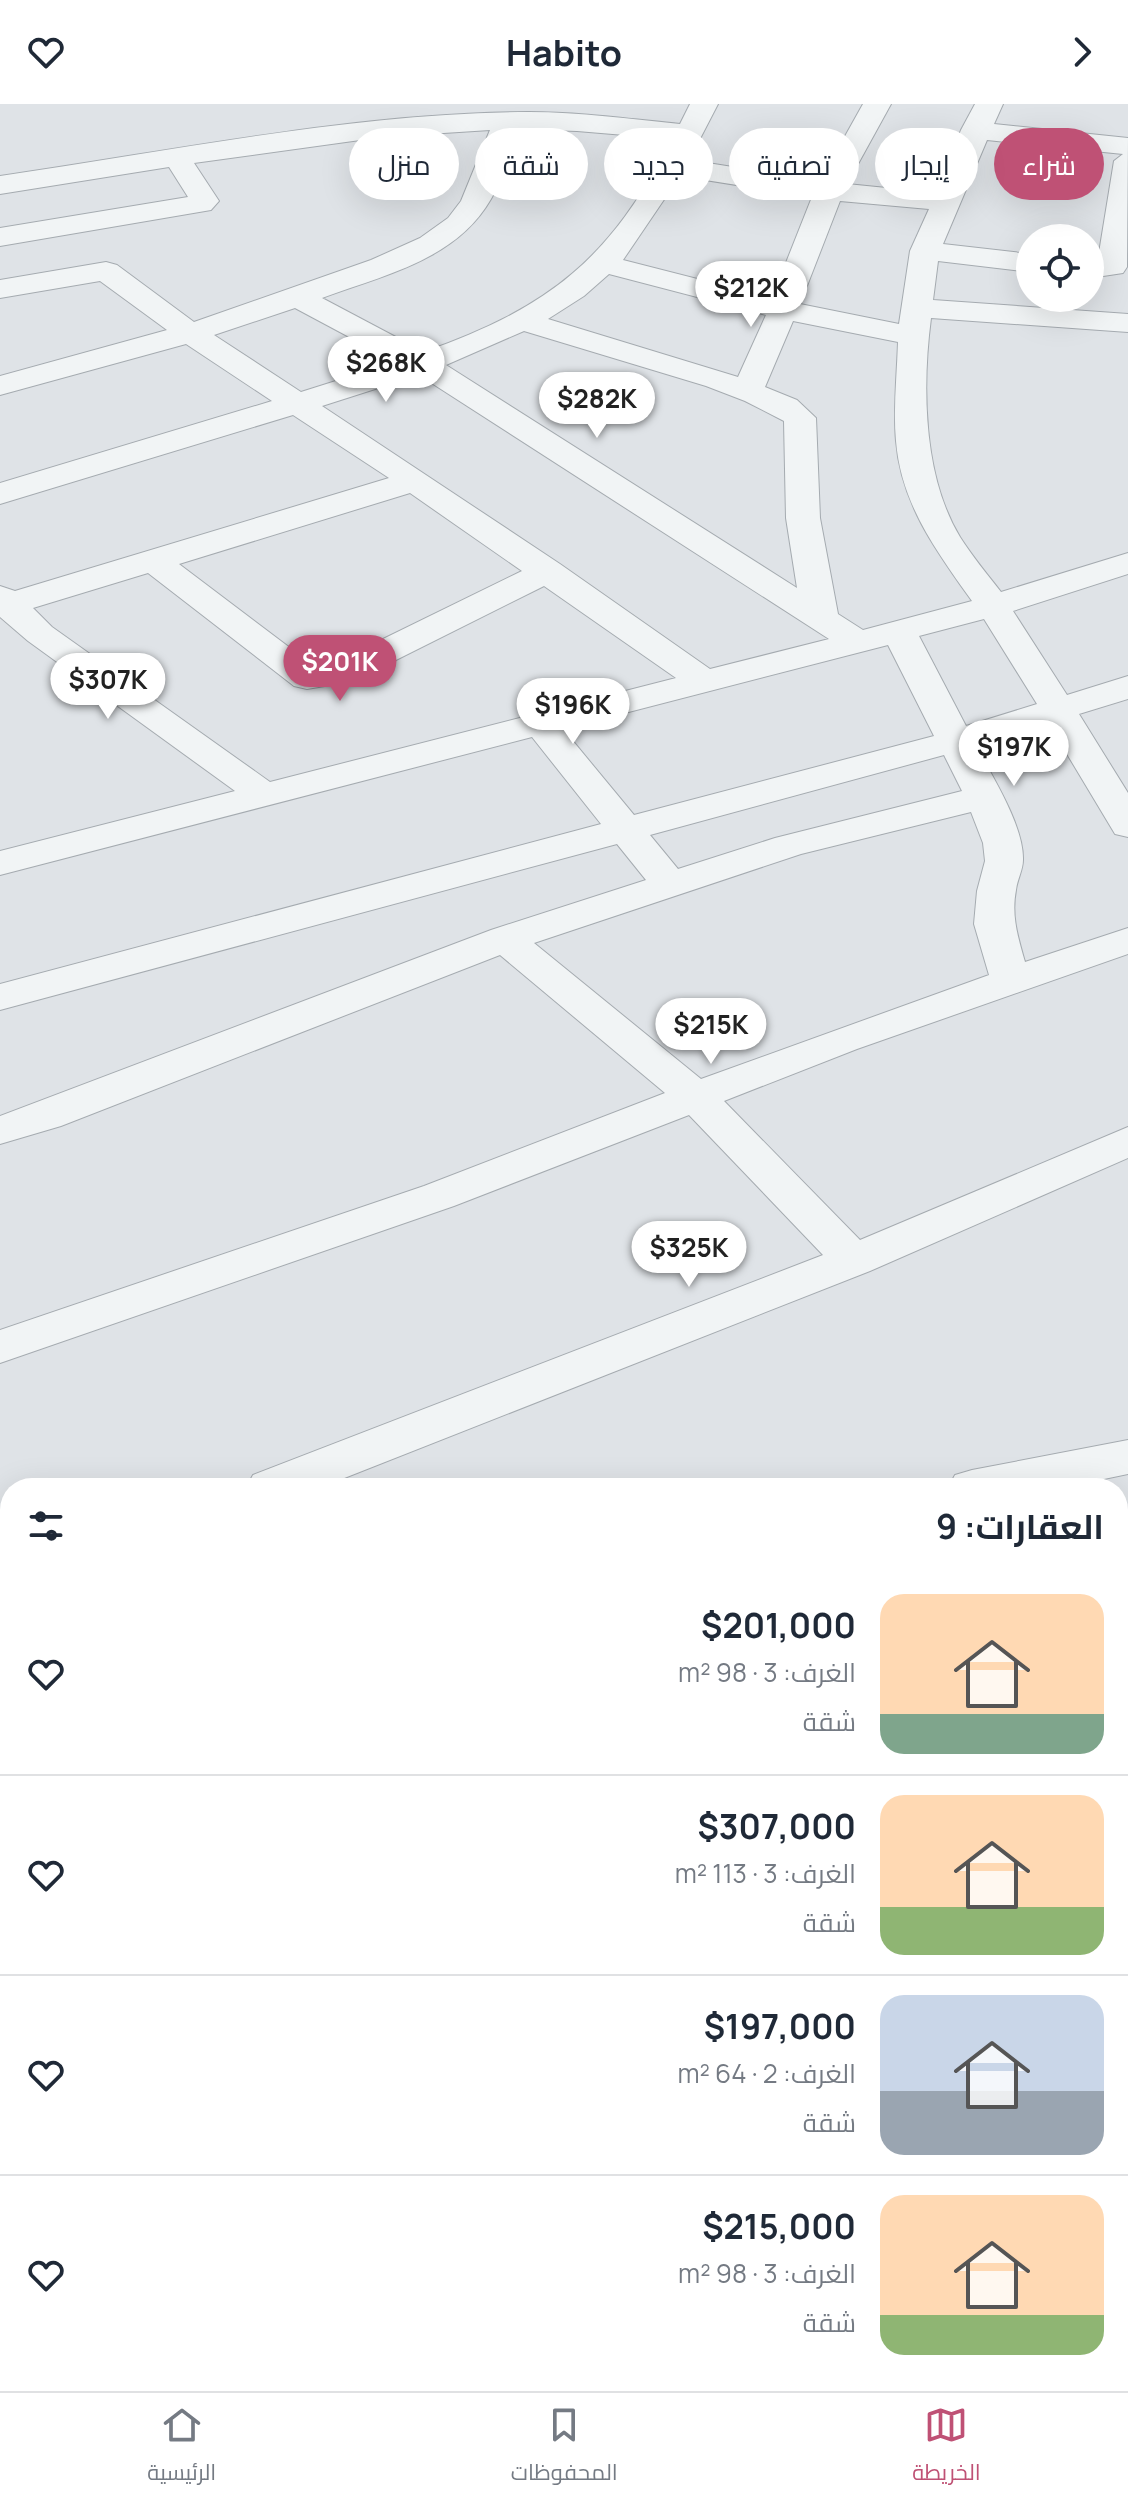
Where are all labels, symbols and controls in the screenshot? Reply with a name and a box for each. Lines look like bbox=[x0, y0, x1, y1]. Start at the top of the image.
text: Habito bbox=[506, 28, 622, 77]
icon: heart bbox=[24, 30, 68, 74]
icon: forward bbox=[1060, 30, 1104, 74]
chip: منزل bbox=[349, 128, 459, 200]
chip: شقة bbox=[475, 128, 588, 200]
chip: جديد bbox=[604, 128, 713, 200]
chip: تصفية bbox=[729, 128, 859, 200]
chip: إيجار bbox=[875, 128, 978, 200]
chip: شراء bbox=[994, 128, 1104, 200]
map controls bbox=[1016, 224, 1104, 312]
button: locate bbox=[1016, 224, 1104, 312]
pin: $212K bbox=[695, 261, 807, 329]
text: $212K bbox=[713, 269, 789, 305]
pin: $268K bbox=[330, 336, 442, 404]
text: $268K bbox=[346, 344, 426, 380]
pin: $282K bbox=[541, 372, 653, 440]
text: $282K bbox=[557, 380, 637, 416]
pin: $201K bbox=[284, 635, 396, 703]
text: $201K bbox=[301, 643, 379, 679]
pin: $307K bbox=[52, 653, 164, 721]
text: $307K bbox=[68, 661, 148, 697]
pin: $196K bbox=[517, 678, 629, 746]
text: $196K bbox=[535, 686, 611, 722]
pin: $197K bbox=[958, 720, 1070, 788]
text: $197K bbox=[977, 728, 1051, 764]
pin: $215K bbox=[655, 998, 767, 1066]
text: $215K bbox=[673, 1006, 749, 1042]
pin: $325K bbox=[633, 1221, 745, 1289]
text: $325K bbox=[650, 1229, 729, 1265]
text: العقارات: 9 bbox=[936, 1503, 1104, 1549]
icon: filters bbox=[24, 1504, 68, 1548]
text: $201,000 bbox=[701, 1602, 856, 1648]
icon: home bbox=[944, 1626, 1040, 1722]
icon: heart bbox=[24, 1652, 68, 1696]
text: الغرف: 3 · 98 m² bbox=[678, 1654, 856, 1690]
text: شقة bbox=[803, 1703, 856, 1739]
text: $307,000 bbox=[697, 1803, 856, 1849]
icon: home bbox=[944, 1827, 1040, 1923]
icon: heart bbox=[24, 1853, 68, 1897]
text: الغرف: 3 · 113 m² bbox=[675, 1855, 856, 1891]
text: شقة bbox=[803, 1904, 856, 1940]
text: $197,000 bbox=[704, 2003, 856, 2049]
icon: home bbox=[944, 2027, 1040, 2123]
icon: heart bbox=[24, 2053, 68, 2097]
text: الغرف: 2 · 64 m² bbox=[677, 2055, 856, 2091]
text: شقة bbox=[803, 2104, 856, 2140]
text: $215,000 bbox=[702, 2203, 856, 2249]
icon: home bbox=[944, 2227, 1040, 2323]
icon: heart bbox=[24, 2253, 68, 2297]
text: الغرف: 3 · 98 m² bbox=[678, 2255, 856, 2291]
text: شقة bbox=[803, 2304, 856, 2340]
tab: الرئيسية bbox=[147, 2403, 216, 2493]
tab: المحفوظات bbox=[511, 2403, 618, 2493]
tab: الخريطة bbox=[912, 2403, 981, 2493]

